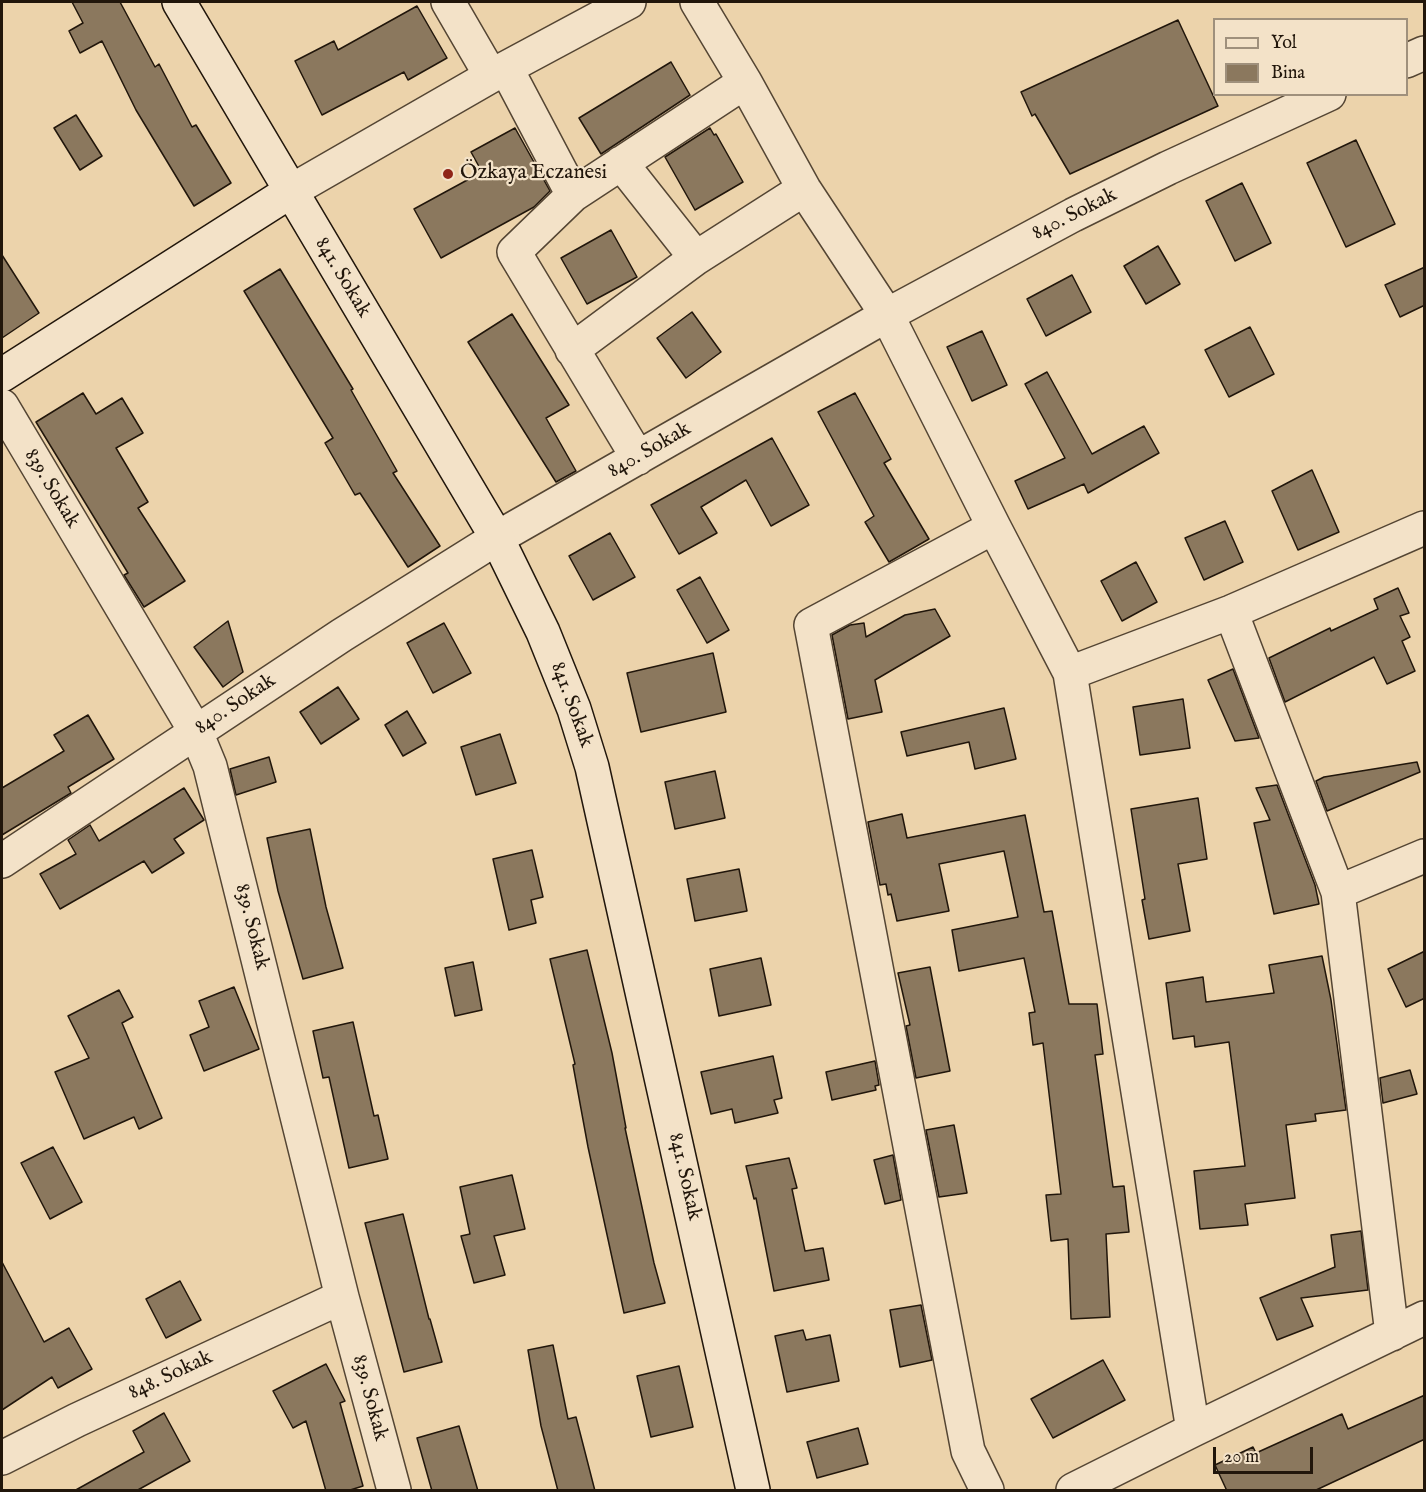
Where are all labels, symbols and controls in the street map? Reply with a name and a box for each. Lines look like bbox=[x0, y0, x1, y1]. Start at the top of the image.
legend bbox=[1213, 18, 1408, 96]
text: Yol bbox=[1271, 32, 1297, 55]
text: Bina bbox=[1271, 62, 1305, 85]
place label: Özkaya Eczanesi bbox=[460, 161, 607, 187]
marker: Özkaya Eczanesi bbox=[441, 167, 455, 181]
street label: 840. Sokak bbox=[1029, 183, 1121, 247]
street label: 841. Sokak bbox=[308, 233, 376, 323]
street label: 840. Sokak bbox=[604, 417, 696, 485]
street label: 839. Sokak bbox=[18, 445, 84, 533]
street label: 841. Sokak bbox=[544, 659, 598, 751]
street label: 840. Sokak bbox=[191, 669, 281, 741]
street label: 839. Sokak bbox=[228, 881, 274, 973]
street label: 841. Sokak bbox=[662, 1131, 706, 1223]
street label: 848. Sokak bbox=[125, 1346, 217, 1406]
street label: 839. Sokak bbox=[345, 1352, 393, 1444]
scale bar bbox=[1216, 1435, 1316, 1473]
text: 20 m bbox=[1224, 1446, 1259, 1469]

